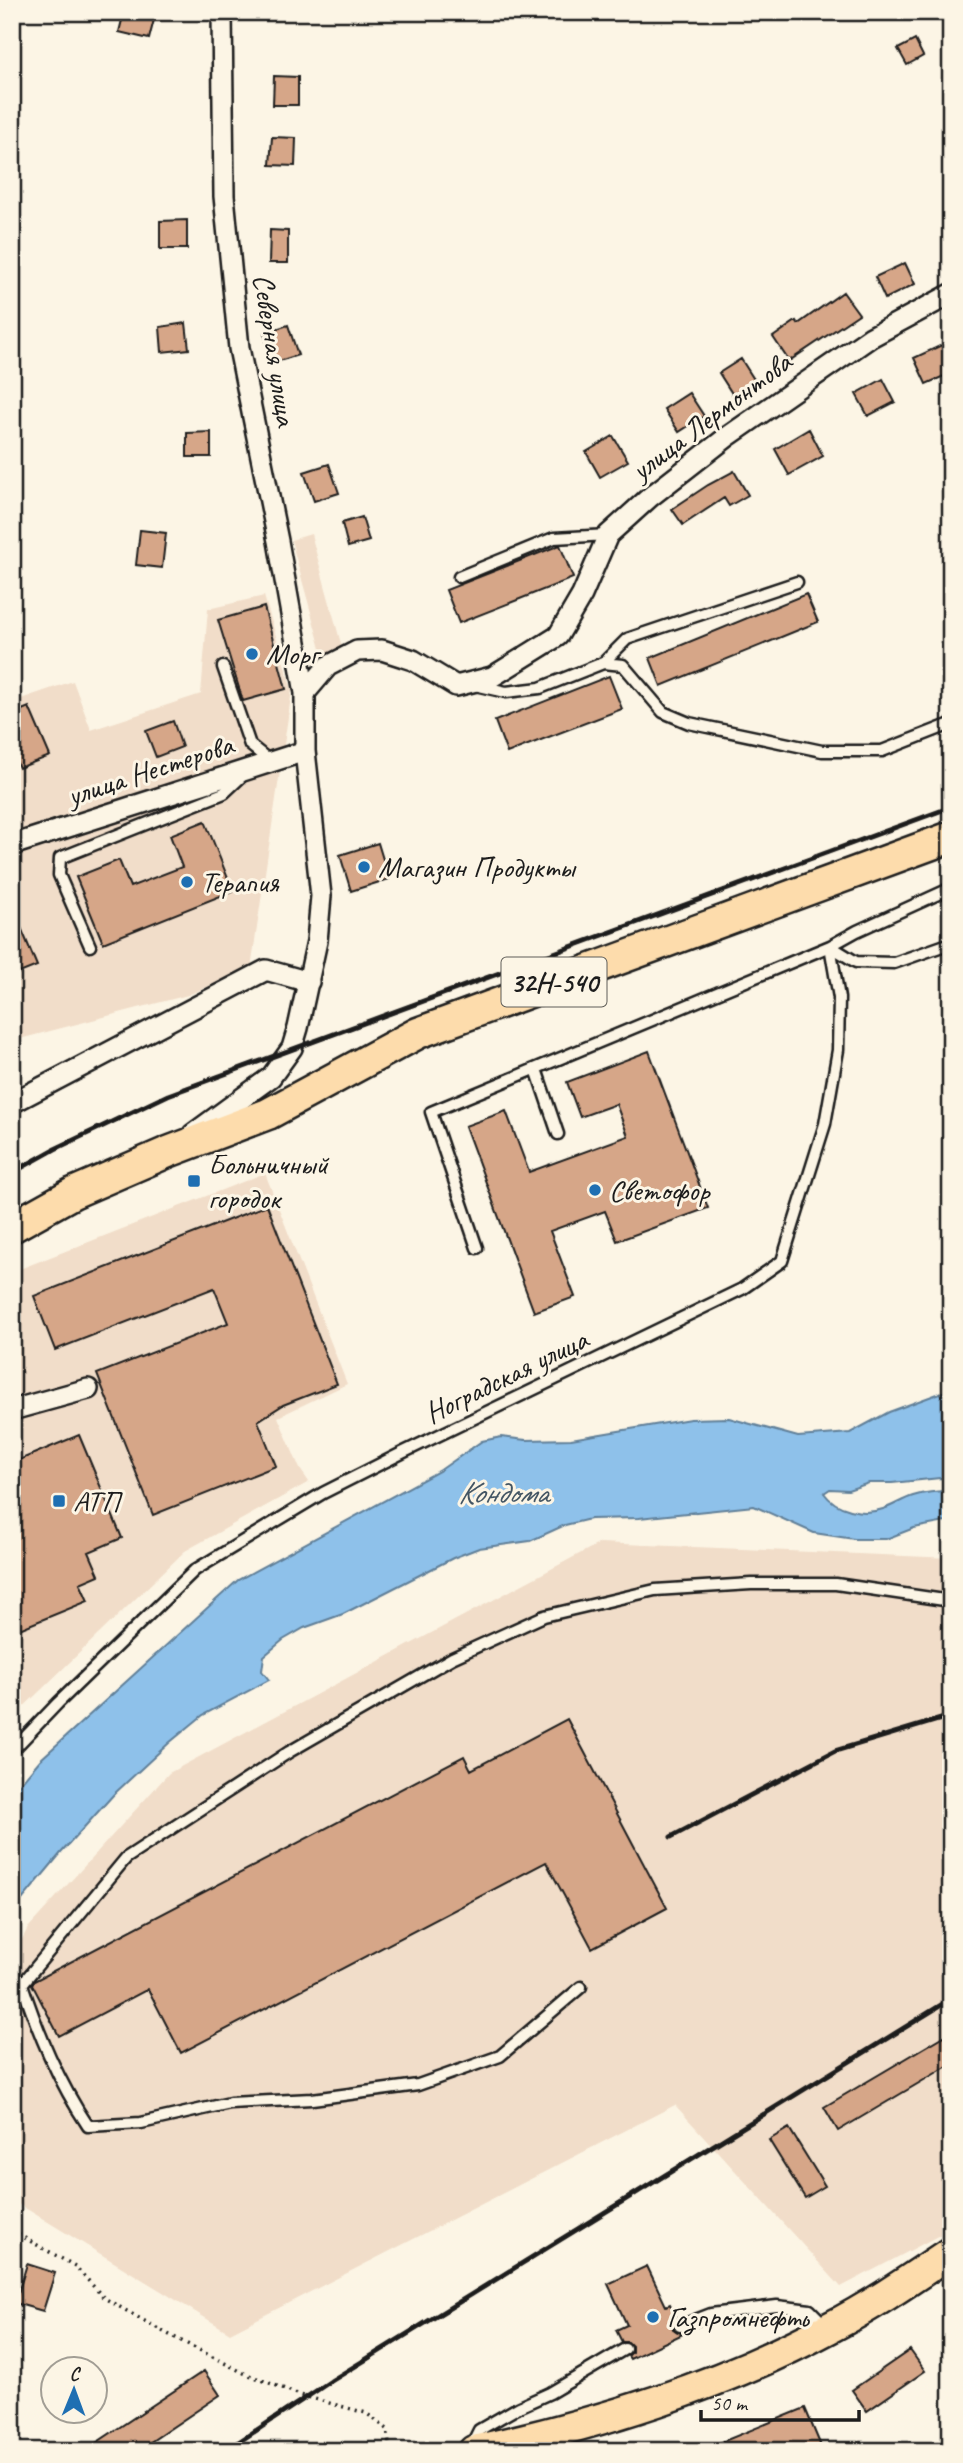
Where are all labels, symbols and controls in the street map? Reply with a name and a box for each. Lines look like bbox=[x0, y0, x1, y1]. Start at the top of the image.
street label: Северная улица bbox=[244, 271, 306, 431]
street label: улица Лермонтова bbox=[622, 342, 800, 490]
place label: Морг bbox=[266, 635, 323, 673]
marker: Морг bbox=[244, 646, 260, 662]
street label: улица Нестерова bbox=[60, 725, 239, 815]
place label: Магазин Продукты bbox=[378, 848, 577, 886]
marker: Магазин Продукты bbox=[356, 859, 372, 875]
place label: Терапия bbox=[201, 863, 280, 901]
marker: Терапия bbox=[179, 874, 195, 890]
road number: 32Н-540 bbox=[502, 958, 606, 1006]
place label: Больничный городок bbox=[208, 1145, 329, 1217]
place label: Светофор bbox=[609, 1171, 711, 1209]
marker: Больничный городок bbox=[186, 1173, 202, 1189]
marker: Светофор bbox=[587, 1182, 603, 1198]
street label: Ноградская улица bbox=[418, 1319, 596, 1432]
water label: Кондома bbox=[458, 1472, 552, 1513]
place label: АТП bbox=[73, 1482, 123, 1520]
marker: АТП bbox=[51, 1493, 67, 1509]
place label: Газпромнефть bbox=[667, 2298, 810, 2336]
marker: Газпромнефть bbox=[645, 2309, 661, 2325]
north arrow bbox=[38, 2354, 108, 2424]
text: С bbox=[69, 2362, 82, 2386]
scale bar bbox=[701, 2379, 858, 2423]
text: 50 m bbox=[711, 2390, 749, 2416]

